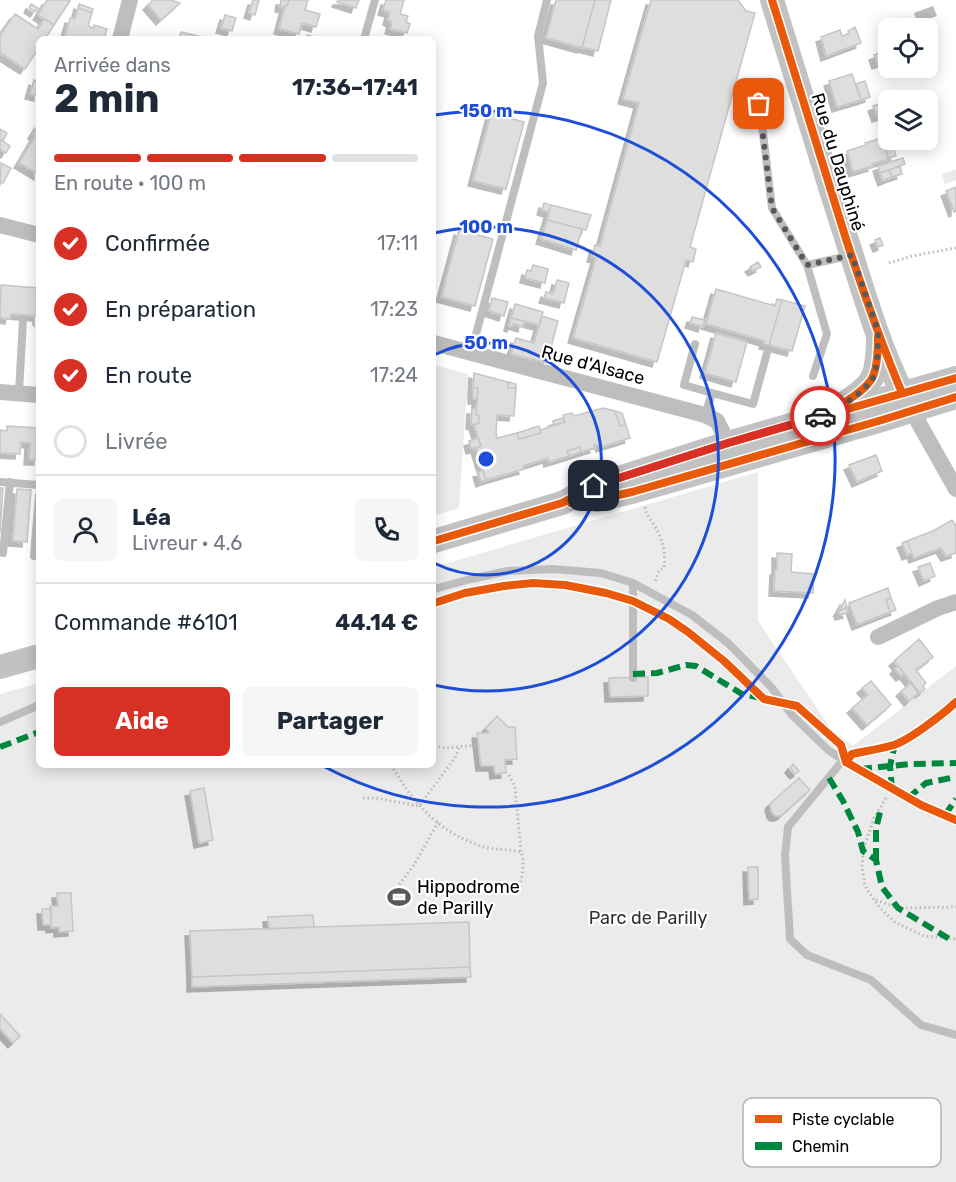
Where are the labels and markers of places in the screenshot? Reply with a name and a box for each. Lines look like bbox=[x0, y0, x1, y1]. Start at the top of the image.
pin bbox=[733, 78, 784, 129]
centre of rings bbox=[476, 449, 496, 469]
pin bbox=[568, 460, 619, 511]
place label: Hippodrome de Parilly bbox=[417, 876, 520, 919]
sports icon: Hippodrome de Parilly bbox=[386, 884, 412, 910]

